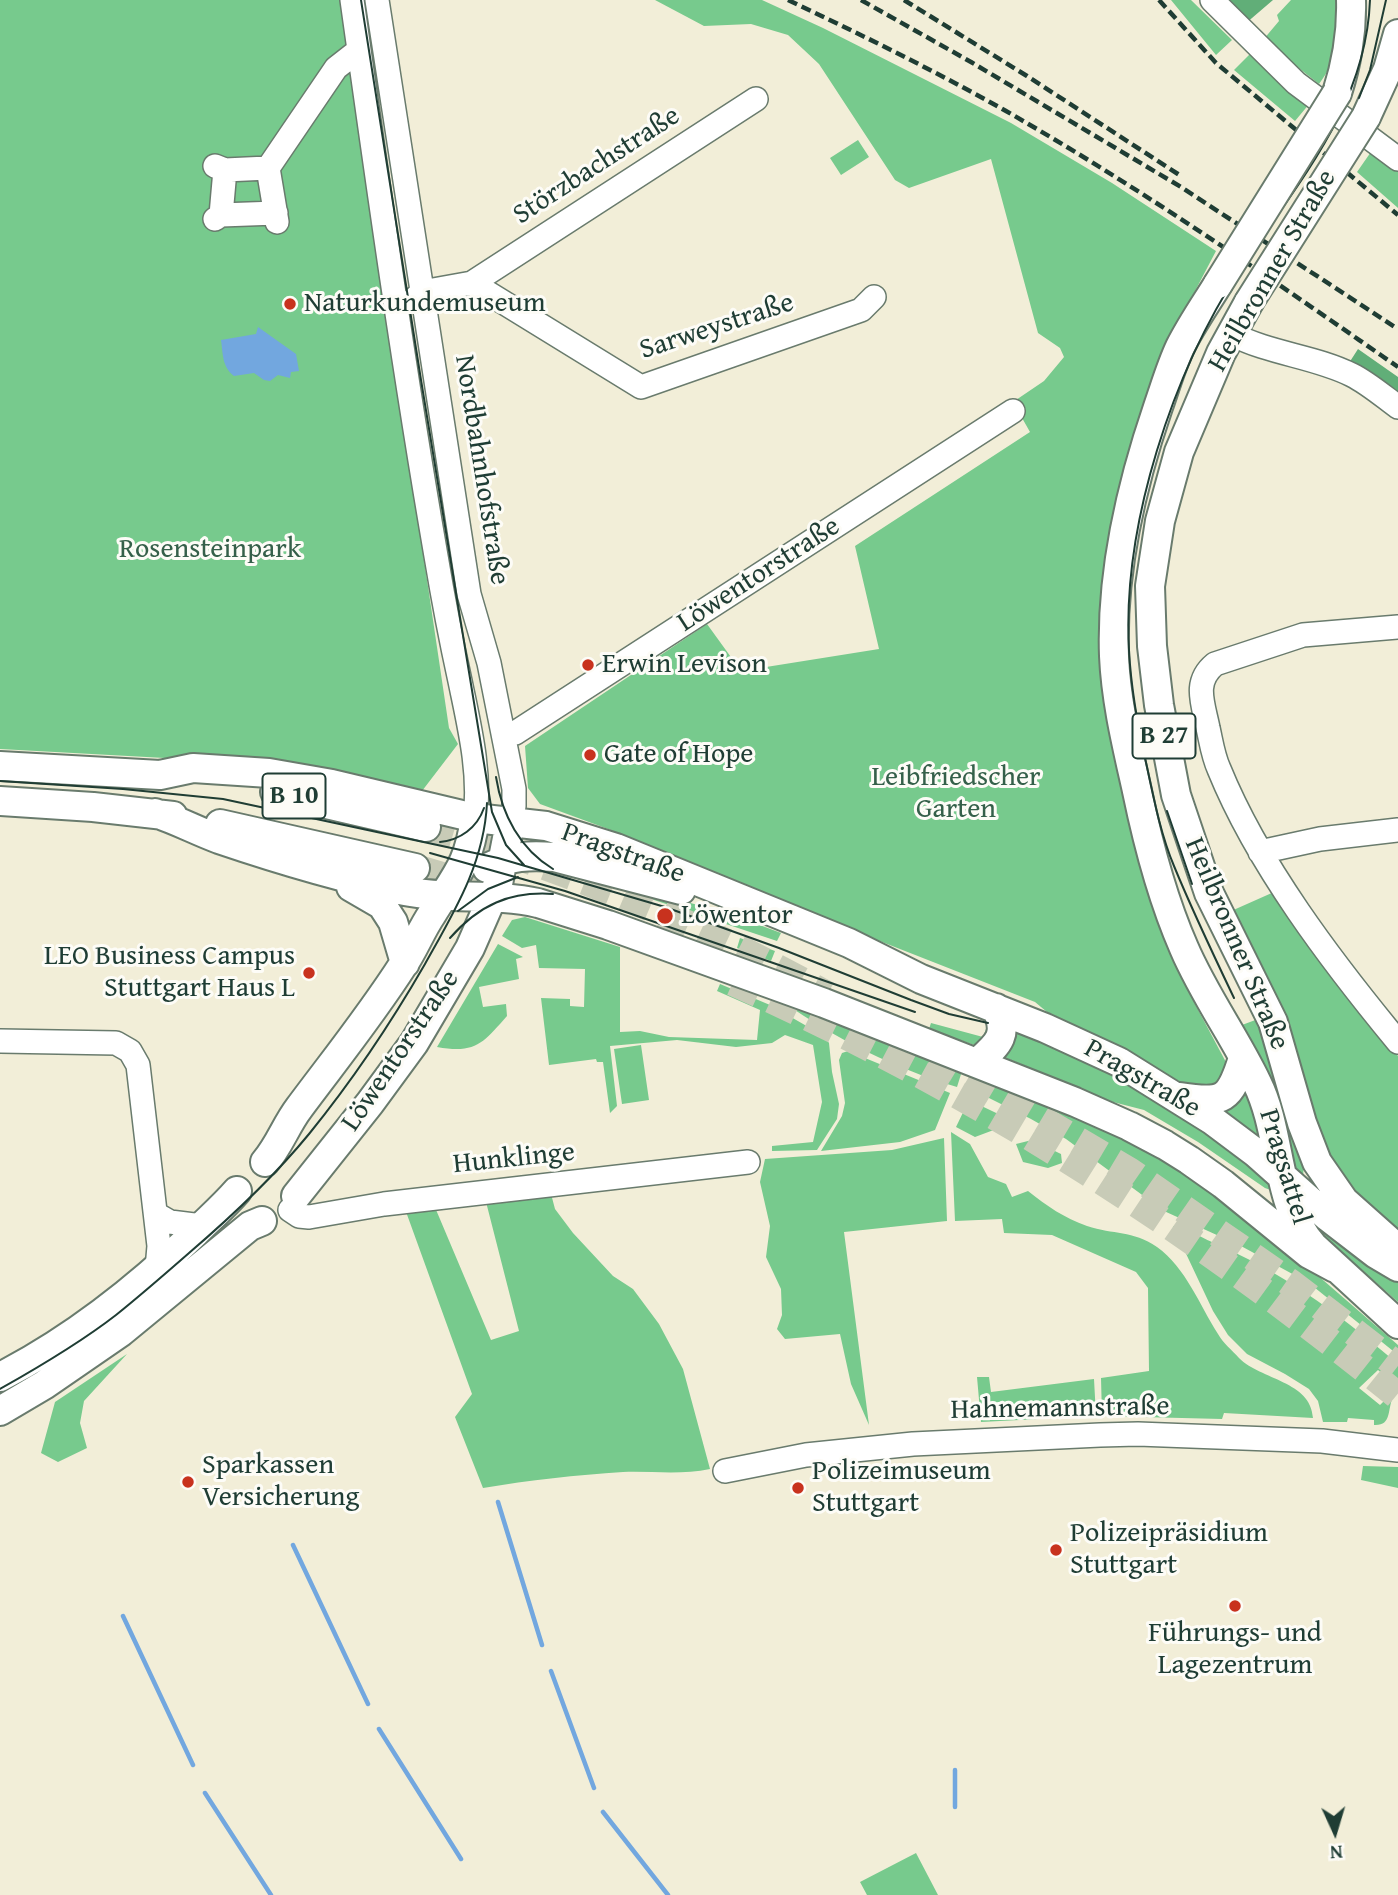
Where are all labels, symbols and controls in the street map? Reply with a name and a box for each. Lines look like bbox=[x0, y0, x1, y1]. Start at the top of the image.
street label: Störzbachstraße bbox=[507, 100, 687, 232]
street label: Heilbronner Straße bbox=[1202, 164, 1344, 378]
street label: Sarweystraße bbox=[636, 286, 798, 368]
place label: Naturkundemuseum bbox=[304, 287, 546, 321]
marker: Naturkundemuseum bbox=[282, 296, 298, 312]
street label: Nordbahnhofstraße bbox=[446, 353, 516, 587]
street label: Löwentorstraße bbox=[671, 510, 847, 640]
park label: Rosensteinpark bbox=[119, 533, 301, 567]
place label: Erwin Levison bbox=[602, 648, 767, 682]
marker: Erwin Levison bbox=[580, 657, 596, 673]
road number: B 27 bbox=[1132, 714, 1196, 758]
place label: Gate of Hope bbox=[604, 738, 753, 772]
marker: Gate of Hope bbox=[582, 747, 598, 763]
park label: Leibfriedscher Garten bbox=[871, 761, 1041, 827]
road number: B 10 bbox=[262, 774, 326, 818]
street label: Pragstraße bbox=[557, 816, 689, 892]
street label: Heilbronner Straße bbox=[1176, 833, 1296, 1055]
place label: Löwentor bbox=[681, 899, 793, 933]
marker: Löwentor bbox=[655, 906, 675, 926]
place label: LEO Business Campus Stuttgart Haus L bbox=[44, 940, 295, 1006]
street label: Löwentorstraße bbox=[335, 964, 467, 1138]
marker: LEO Business Campus Stuttgart Haus L bbox=[301, 965, 317, 981]
street label: Pragstraße bbox=[1078, 1032, 1206, 1126]
street label: Pragsattel bbox=[1251, 1105, 1317, 1229]
street label: Hunklinge bbox=[451, 1136, 577, 1182]
street label: Hahnemannstraße bbox=[950, 1390, 1170, 1428]
place label: Sparkassen Versicherung bbox=[202, 1449, 360, 1515]
place label: Polizeimuseum Stuttgart bbox=[812, 1455, 991, 1521]
marker: Sparkassen Versicherung bbox=[180, 1474, 196, 1490]
marker: Polizeimuseum Stuttgart bbox=[790, 1480, 806, 1496]
place label: Polizeipräsidium Stuttgart bbox=[1070, 1517, 1268, 1583]
marker: Polizeipräsidium Stuttgart bbox=[1048, 1542, 1064, 1558]
marker: Führungs- und Lagezentrum bbox=[1227, 1598, 1243, 1614]
place label: Führungs- und Lagezentrum bbox=[1148, 1617, 1322, 1683]
north arrow bbox=[1300, 1797, 1370, 1867]
text: N bbox=[1329, 1839, 1344, 1867]

